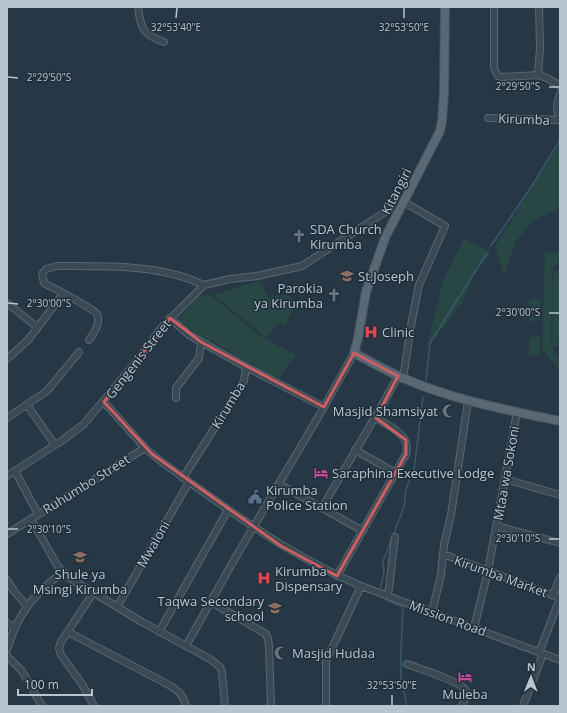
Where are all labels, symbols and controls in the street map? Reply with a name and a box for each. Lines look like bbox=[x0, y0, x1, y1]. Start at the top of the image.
text: 32°53'40"E bbox=[151, 20, 201, 34]
text: 32°53'50"E bbox=[379, 20, 429, 34]
text: 2°29'50"S bbox=[27, 70, 71, 84]
text: 2°29'50"S bbox=[496, 79, 540, 93]
street label: Kirumba bbox=[498, 109, 550, 129]
street label: Kitangiri bbox=[377, 165, 415, 217]
place label: SDA Church Kirumba bbox=[310, 220, 382, 253]
church icon: SDA Church Kirumba bbox=[291, 228, 307, 244]
place label: St.Joseph bbox=[358, 267, 414, 285]
school or university icon: St.Joseph bbox=[339, 268, 355, 284]
place label: Parokia ya Kirumba bbox=[254, 279, 323, 312]
church icon: Parokia ya Kirumba bbox=[326, 287, 342, 303]
text: 2°30'00"S bbox=[27, 296, 71, 310]
text: 2°30'00"S bbox=[496, 305, 540, 319]
street label: Gengenis Street bbox=[101, 315, 175, 402]
place label: Clinic bbox=[382, 323, 414, 341]
hospital icon: Clinic bbox=[363, 324, 379, 340]
street label: Kirumba bbox=[207, 378, 249, 432]
place label: Masjid Shamsiyat bbox=[333, 402, 438, 420]
mosque icon: Masjid Shamsiyat bbox=[441, 403, 457, 419]
street label: Mtaa wa Sokoni bbox=[489, 424, 523, 522]
street label: Ruhumbo Street bbox=[39, 450, 133, 518]
place label: Saraphina Executive Lodge bbox=[332, 464, 494, 482]
hotel icon: Saraphina Executive Lodge bbox=[313, 465, 329, 481]
place label: Kirumba Police Station bbox=[266, 481, 348, 514]
public building icon: Kirumba Police Station bbox=[247, 489, 263, 505]
street label: Mwaloni bbox=[132, 517, 174, 571]
text: 2°30'10"S bbox=[27, 522, 71, 536]
text: 2°30'10"S bbox=[496, 531, 540, 545]
school or university icon: Shule ya Msingi Kirumba bbox=[72, 549, 88, 565]
street label: Kirumba Market bbox=[452, 551, 551, 601]
place label: Kirumba Dispensary bbox=[275, 562, 343, 595]
place label: Shule ya Msingi Kirumba bbox=[33, 565, 127, 598]
hospital icon: Kirumba Dispensary bbox=[256, 570, 272, 586]
place label: Taqwa Secondary school bbox=[158, 592, 264, 625]
street label: Mission Road bbox=[407, 596, 489, 640]
school or university icon: Taqwa Secondary school bbox=[267, 600, 283, 616]
place label: Masjid Hudaa bbox=[292, 644, 375, 662]
mosque icon: Masjid Hudaa bbox=[273, 645, 289, 661]
north arrow bbox=[511, 657, 551, 697]
text: N bbox=[527, 659, 536, 674]
hotel icon: Muleba bbox=[457, 669, 473, 685]
scale bar bbox=[18, 671, 92, 697]
text: 100 m bbox=[24, 676, 59, 693]
text: 32°53'50"E bbox=[367, 678, 417, 692]
place label: Muleba bbox=[442, 685, 488, 703]

